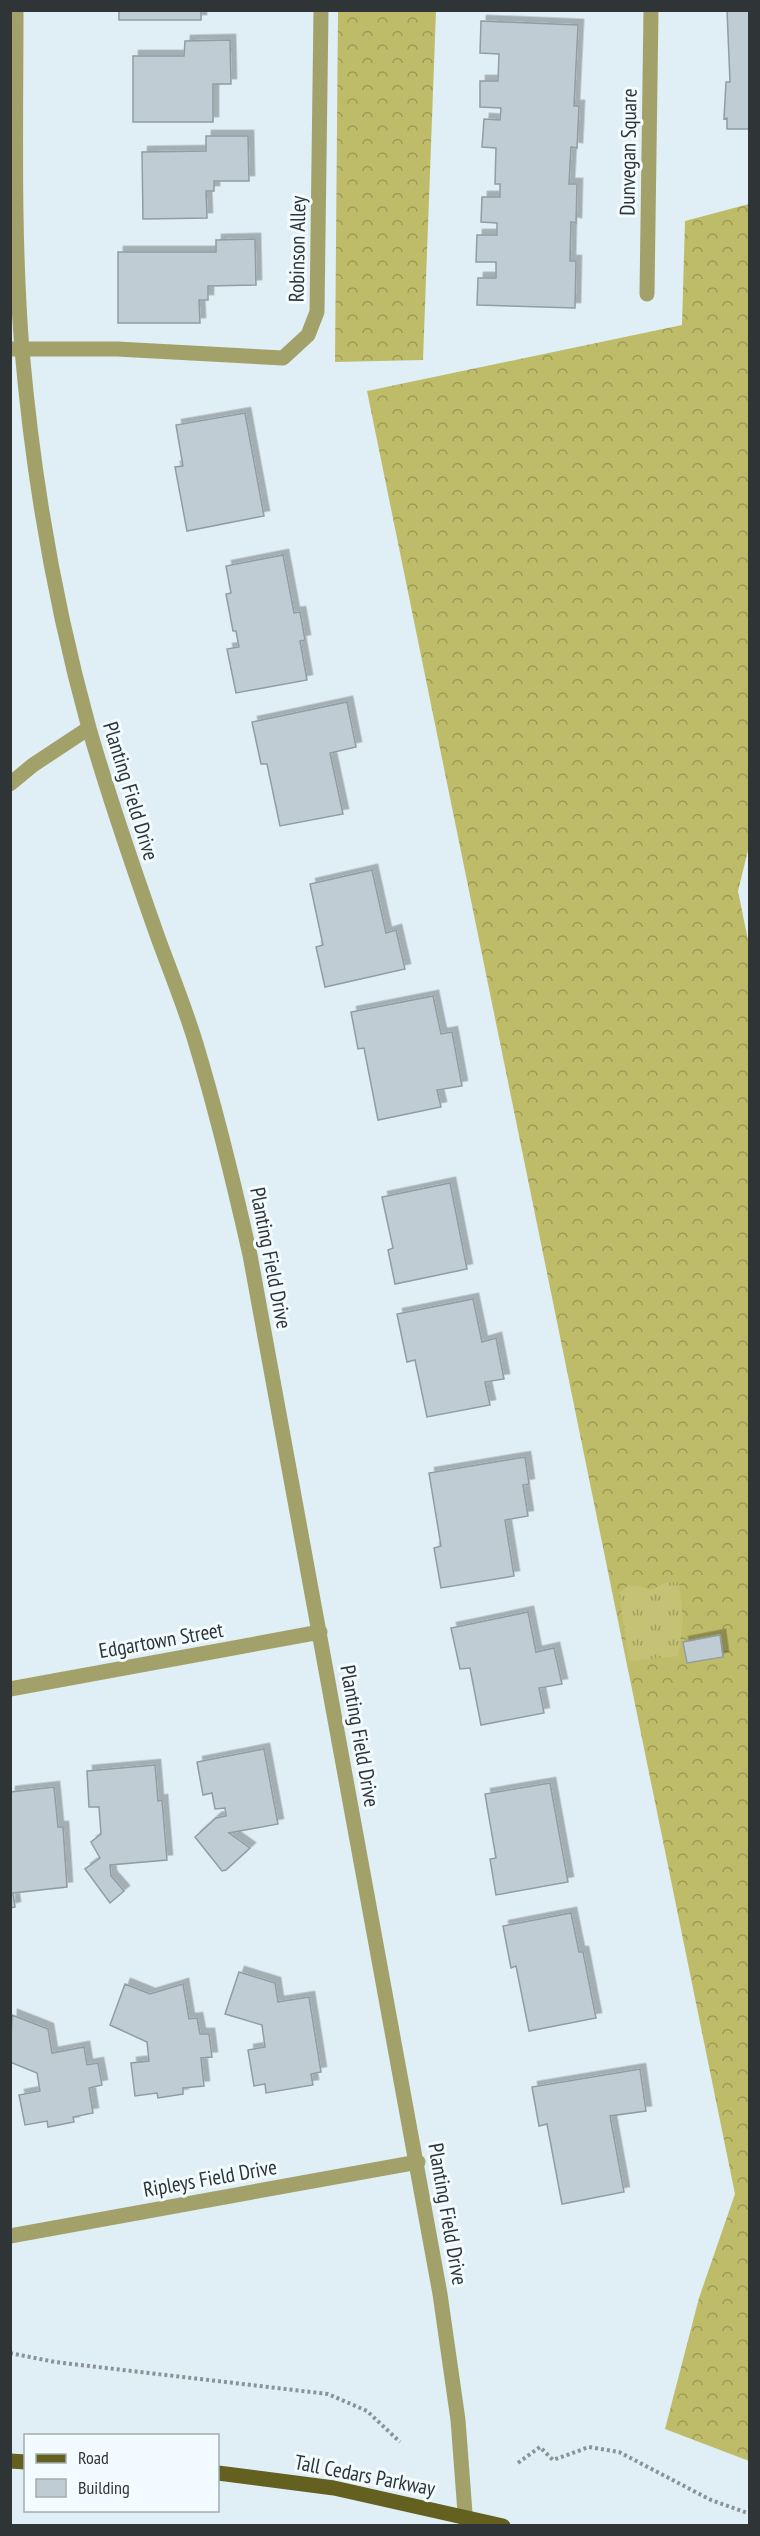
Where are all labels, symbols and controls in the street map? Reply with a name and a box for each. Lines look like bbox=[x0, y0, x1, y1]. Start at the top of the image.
street label: Dunvegan Square bbox=[613, 88, 643, 216]
street label: Robinson Alley bbox=[283, 195, 311, 302]
street label: Planting Field Drive bbox=[97, 718, 165, 864]
street label: Planting Field Drive bbox=[244, 1185, 298, 1331]
street label: Edgartown Street bbox=[97, 1616, 226, 1664]
street label: Planting Field Drive bbox=[334, 1663, 386, 1809]
street label: Planting Field Drive bbox=[422, 2141, 474, 2287]
street label: Ripleys Field Drive bbox=[141, 2153, 279, 2203]
legend bbox=[24, 2434, 219, 2512]
text: Road bbox=[78, 2446, 109, 2469]
street label: Tall Cedars Parkway bbox=[292, 2448, 438, 2502]
text: Building bbox=[78, 2476, 130, 2499]

